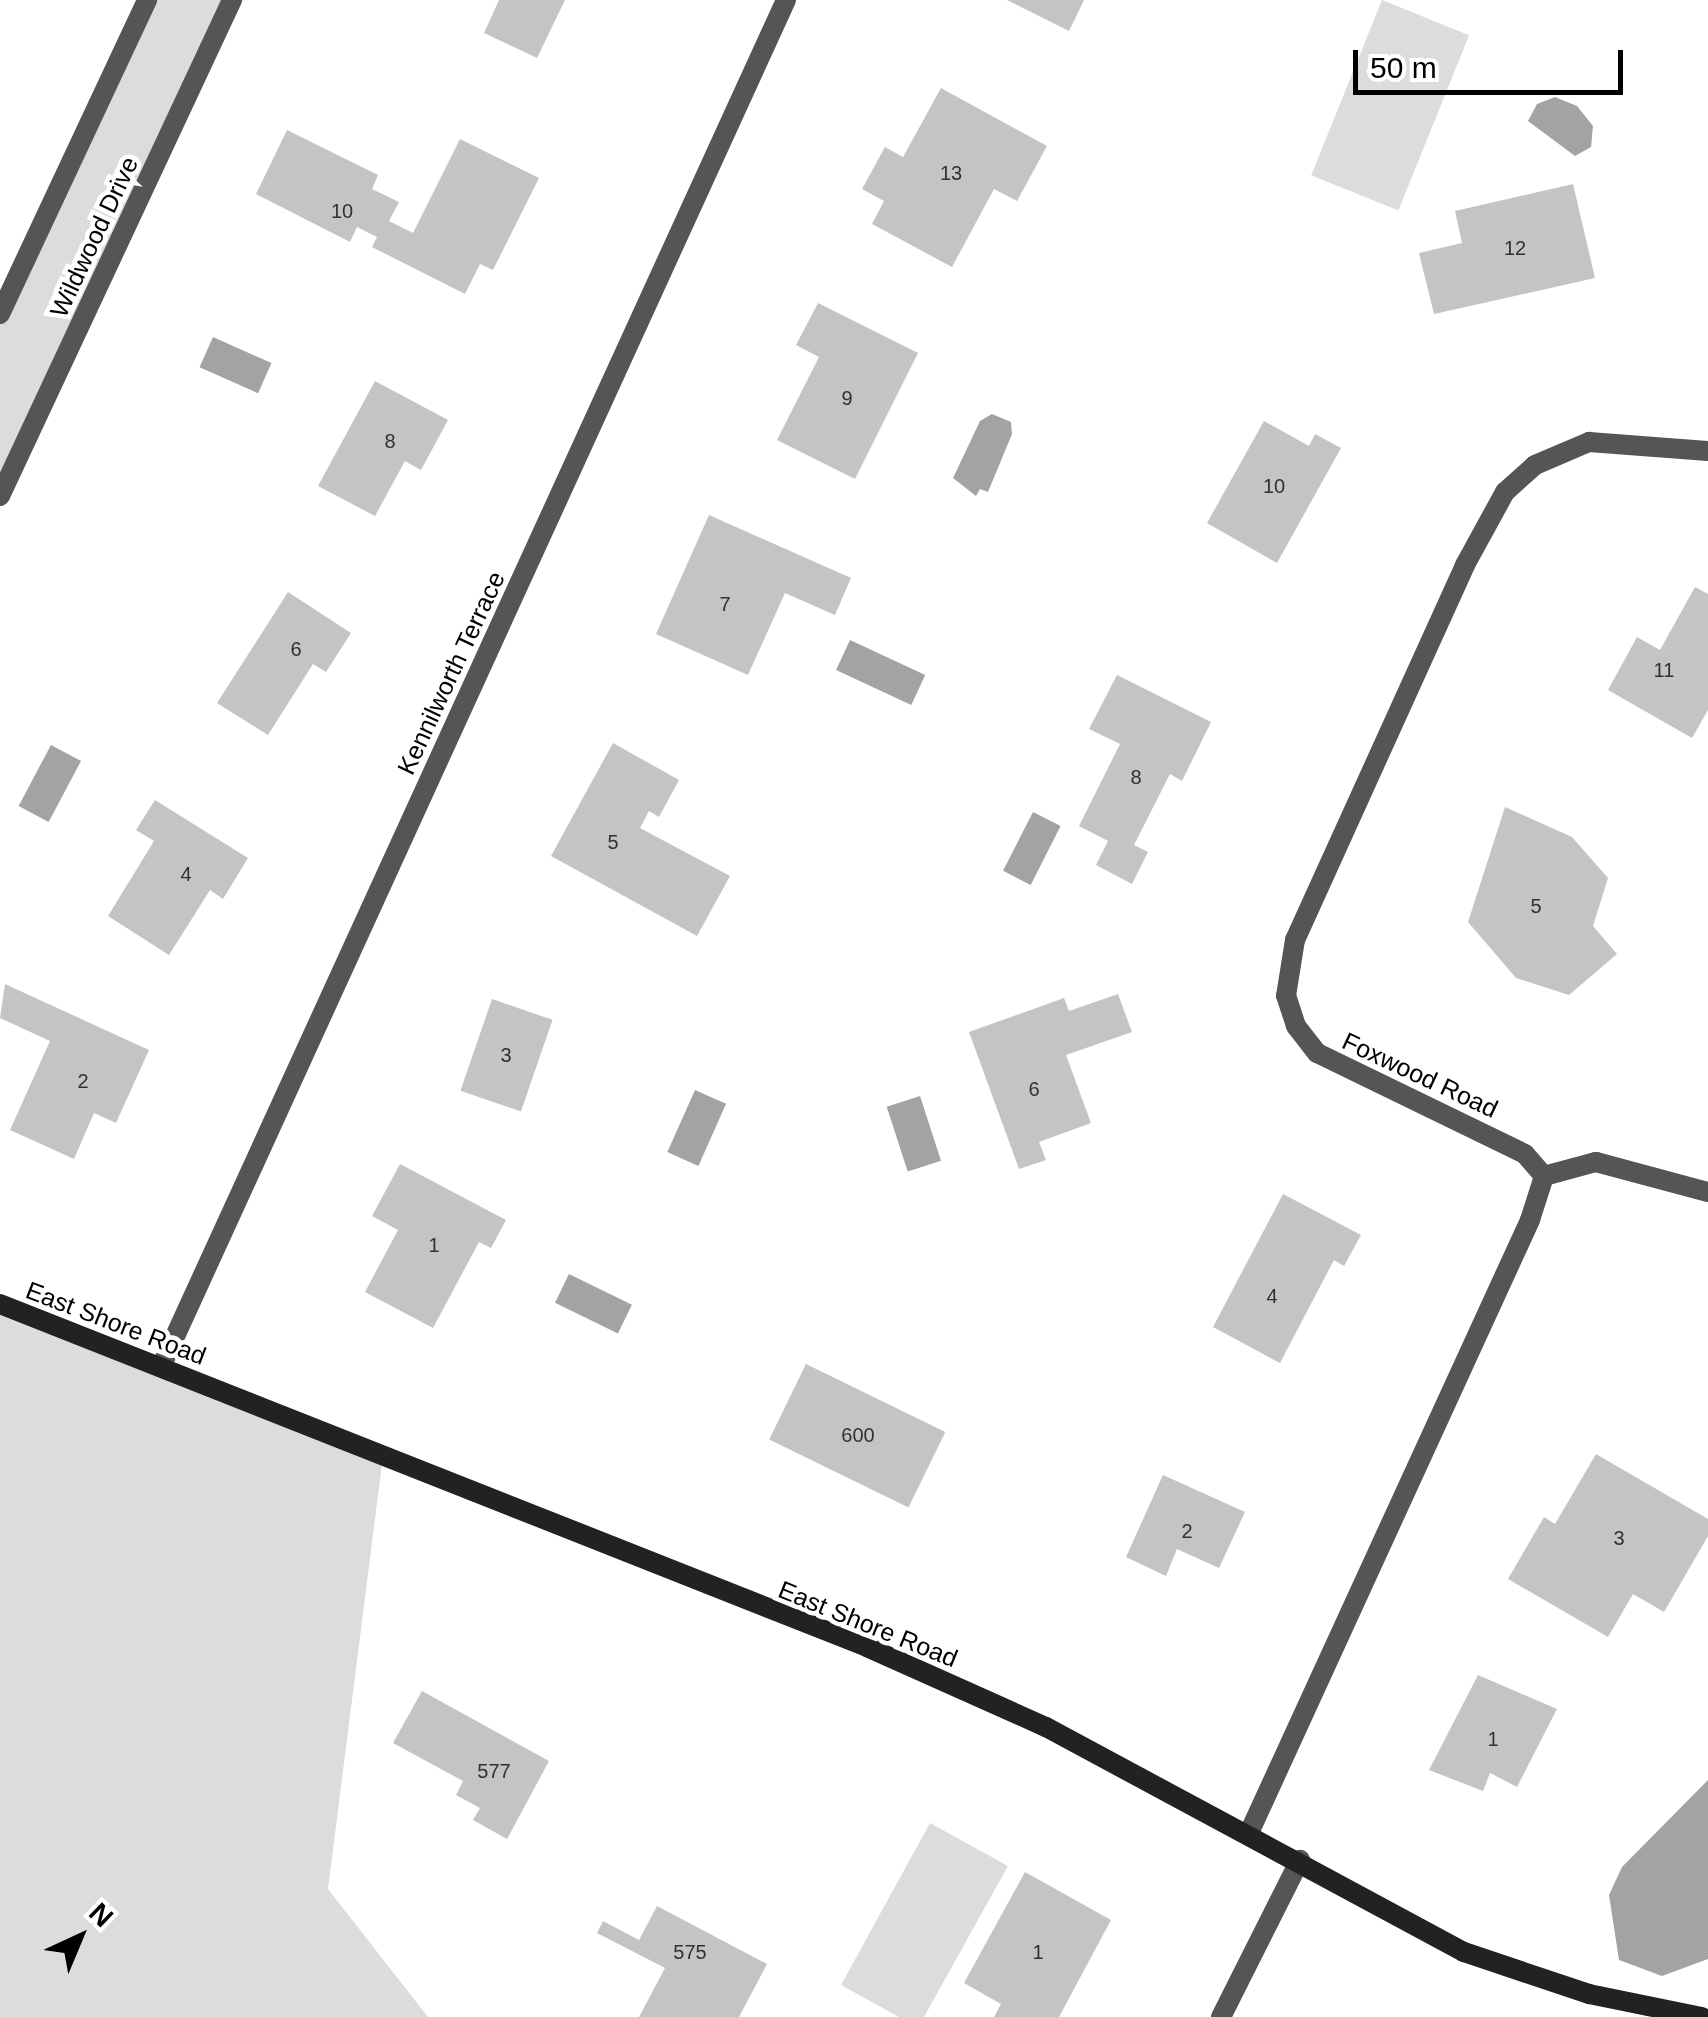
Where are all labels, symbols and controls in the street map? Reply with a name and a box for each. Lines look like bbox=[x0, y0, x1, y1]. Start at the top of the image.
scale bar bbox=[1358, 30, 1628, 92]
text: 50 m bbox=[1370, 51, 1437, 84]
street label: Wildwood Drive bbox=[44, 152, 144, 322]
house number: 13 bbox=[940, 161, 962, 185]
house number: 10 bbox=[331, 199, 353, 223]
house number: 12 bbox=[1504, 236, 1526, 260]
house number: 9 bbox=[841, 386, 853, 410]
house number: 8 bbox=[384, 429, 396, 453]
house number: 10 bbox=[1263, 474, 1285, 498]
street label: Kennilworth Terrace bbox=[391, 567, 511, 779]
house number: 7 bbox=[719, 592, 731, 616]
house number: 6 bbox=[290, 637, 302, 661]
house number: 11 bbox=[1654, 658, 1674, 682]
house number: 8 bbox=[1130, 765, 1142, 789]
house number: 5 bbox=[607, 830, 619, 854]
house number: 4 bbox=[180, 862, 192, 886]
house number: 5 bbox=[1530, 894, 1542, 918]
street label: Foxwood Road bbox=[1337, 1026, 1503, 1124]
house number: 3 bbox=[500, 1043, 512, 1067]
house number: 2 bbox=[77, 1069, 89, 1093]
house number: 6 bbox=[1028, 1077, 1040, 1101]
house number: 1 bbox=[428, 1233, 440, 1257]
street label: East Shore Road bbox=[22, 1275, 210, 1371]
house number: 4 bbox=[1266, 1284, 1278, 1308]
house number: 600 bbox=[841, 1423, 875, 1447]
house number: 2 bbox=[1181, 1519, 1193, 1543]
house number: 3 bbox=[1613, 1526, 1625, 1550]
street label: East Shore Road bbox=[774, 1574, 962, 1674]
house number: 1 bbox=[1487, 1727, 1499, 1751]
house number: 577 bbox=[477, 1759, 511, 1783]
north arrow bbox=[30, 1887, 130, 1987]
text: N bbox=[83, 1897, 119, 1933]
house number: 575 bbox=[673, 1940, 707, 1964]
house number: 1 bbox=[1032, 1940, 1044, 1964]

